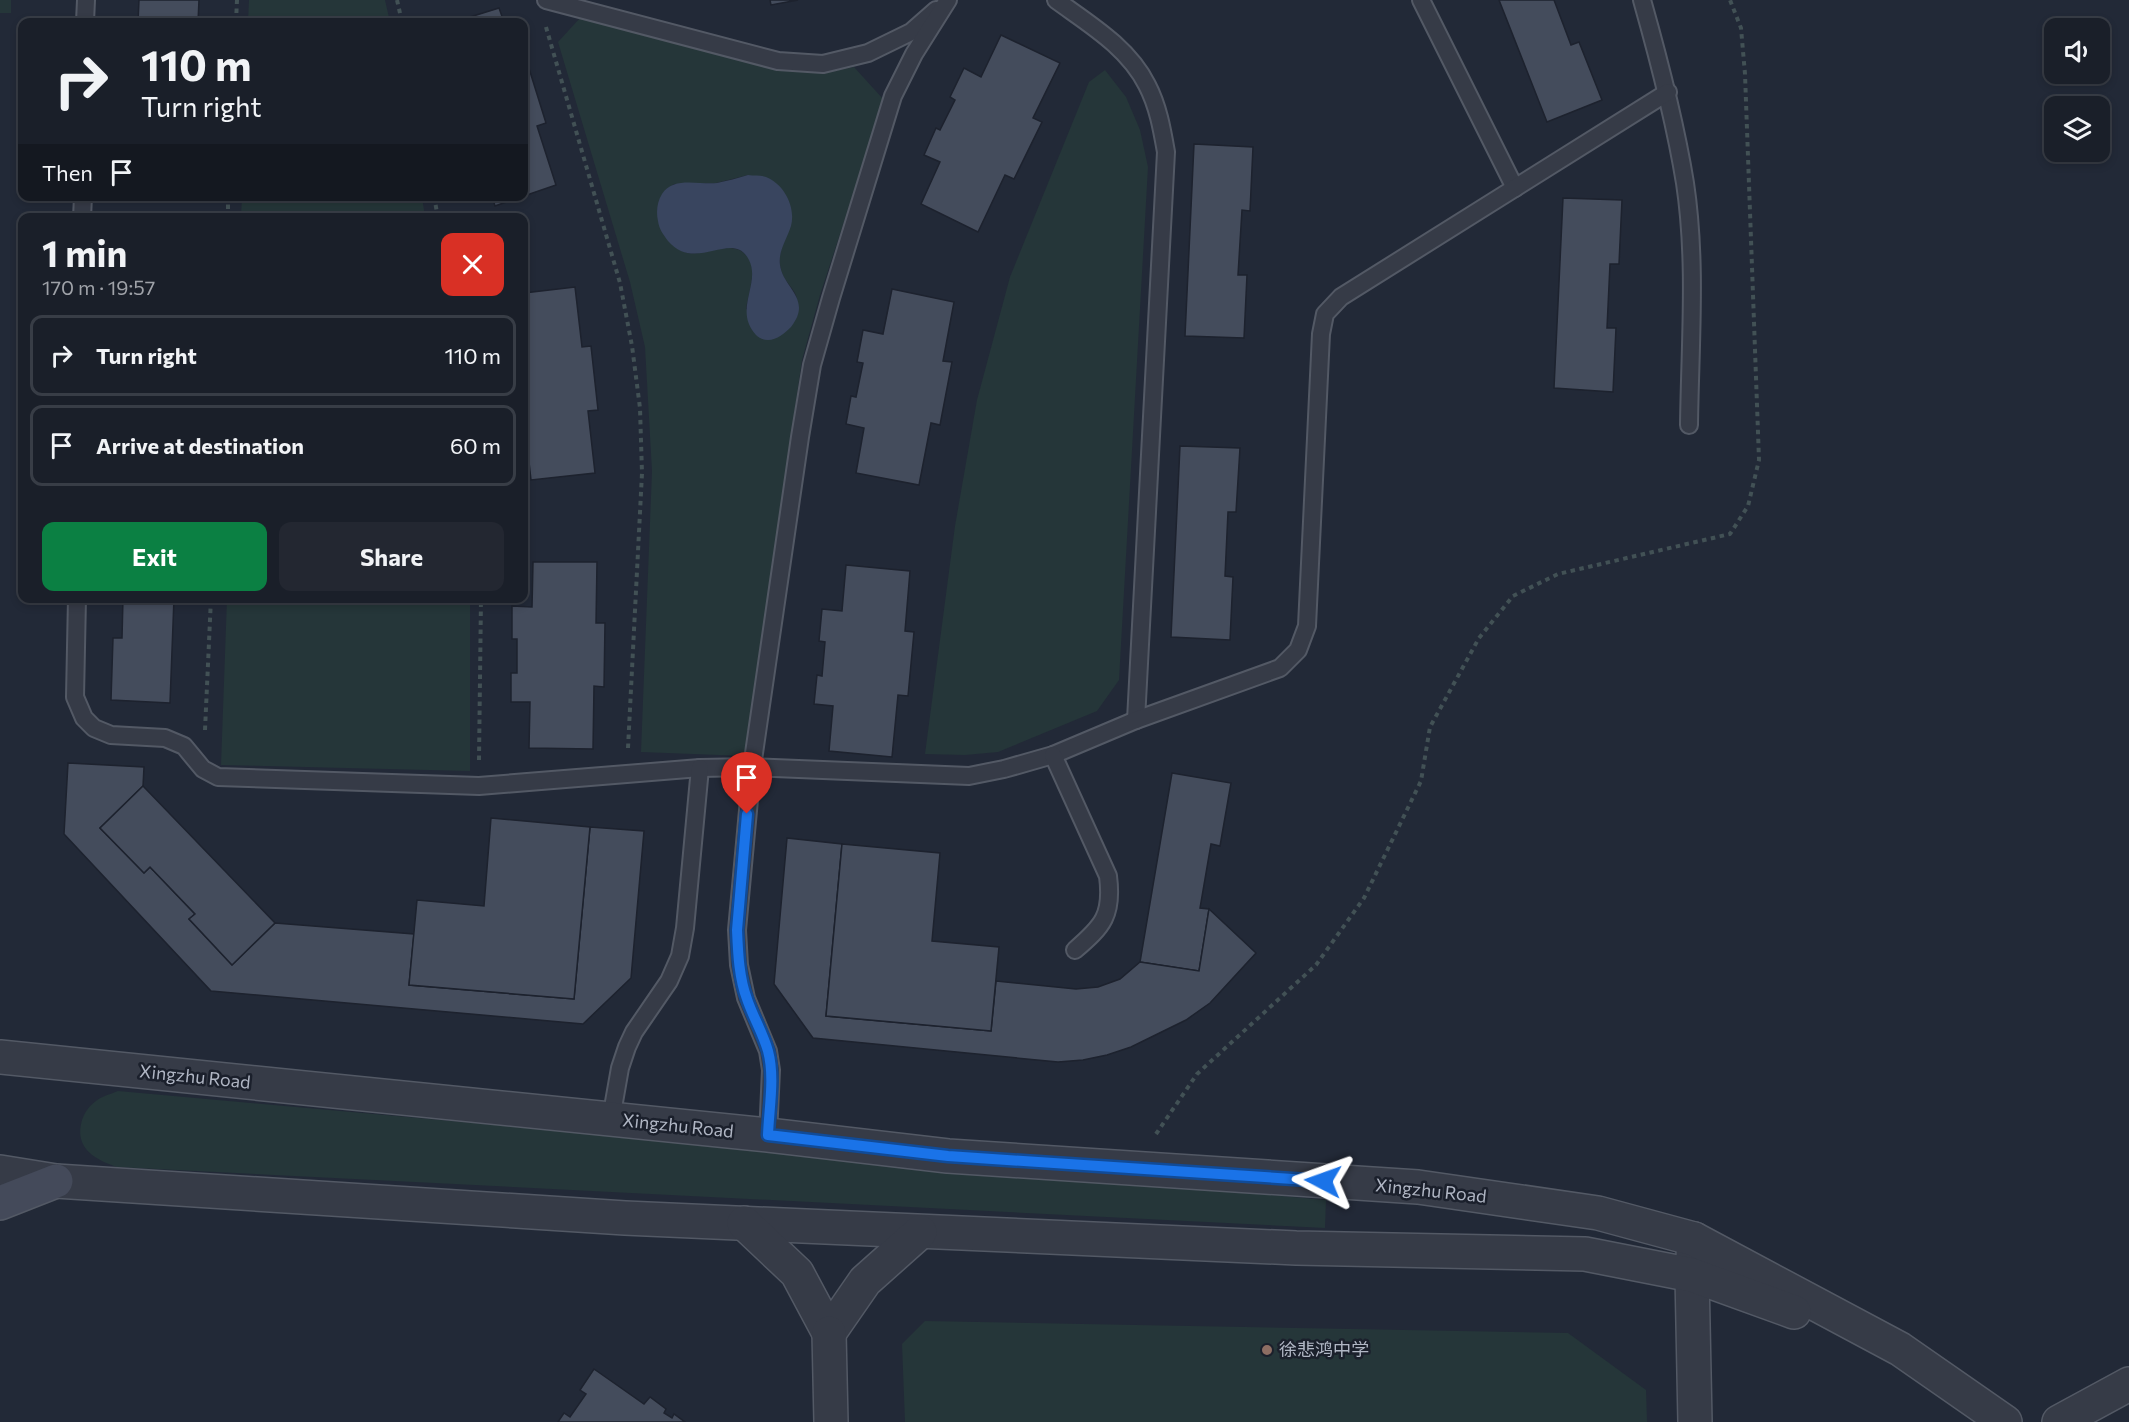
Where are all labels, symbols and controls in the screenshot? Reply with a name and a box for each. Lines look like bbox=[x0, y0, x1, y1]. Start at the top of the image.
map controls bbox=[2044, 18, 2110, 162]
button: sound bbox=[2044, 18, 2110, 84]
text: 110 m bbox=[141, 38, 252, 90]
icon: right bbox=[42, 42, 120, 120]
text: Turn right bbox=[141, 90, 261, 123]
button: layers bbox=[2044, 96, 2110, 162]
icon: arrive bbox=[105, 156, 138, 189]
text: Then bbox=[42, 159, 93, 186]
text: 1 min bbox=[42, 230, 127, 274]
button: close bbox=[441, 233, 504, 296]
text: 170 m · 19:57 bbox=[42, 275, 155, 299]
icon: right bbox=[45, 339, 78, 372]
text: Turn right bbox=[96, 342, 197, 369]
text: 110 m bbox=[444, 342, 501, 369]
icon: arrive bbox=[45, 429, 78, 462]
text: Arrive at destination bbox=[96, 432, 304, 459]
text: 60 m bbox=[450, 432, 501, 459]
button: Exit bbox=[42, 522, 267, 591]
button: Share bbox=[279, 522, 504, 591]
pin bbox=[721, 752, 772, 814]
icon: arrive bbox=[730, 761, 763, 794]
street label: Xingzhu Road bbox=[138, 1059, 252, 1093]
street label: Xingzhu Road bbox=[621, 1108, 735, 1142]
position arrow bbox=[1291, 1149, 1355, 1213]
street label: Xingzhu Road bbox=[1374, 1173, 1488, 1207]
place label: 徐悲鸿中学 bbox=[1279, 1338, 1369, 1360]
marker: 徐悲鸿中学 bbox=[1260, 1343, 1274, 1357]

